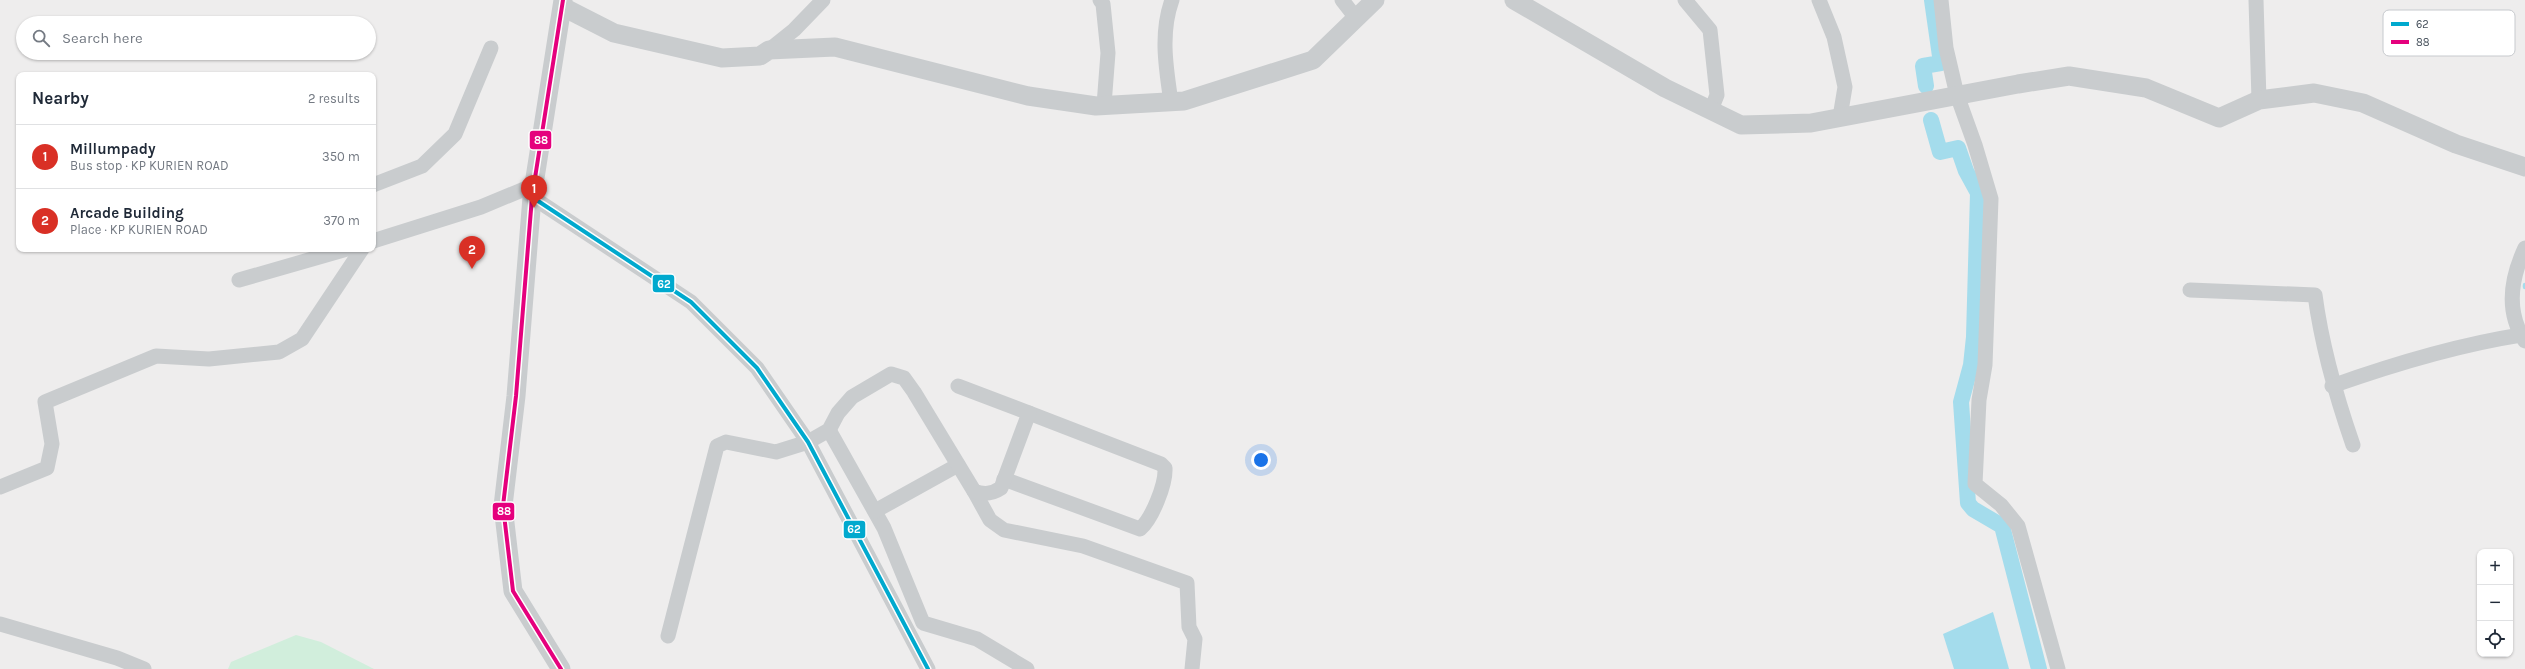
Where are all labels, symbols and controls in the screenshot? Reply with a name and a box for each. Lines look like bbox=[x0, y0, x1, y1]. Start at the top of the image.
legend bbox=[2383, 10, 2515, 56]
search box bbox=[16, 16, 376, 60]
text: 62 bbox=[2416, 18, 2429, 31]
icon: search bbox=[30, 27, 52, 49]
text: Search here bbox=[62, 29, 143, 47]
text: 88 bbox=[2416, 36, 2430, 49]
text: Nearby bbox=[32, 88, 89, 108]
text: 2 results bbox=[308, 91, 360, 106]
line badge: 88 bbox=[529, 130, 552, 150]
text: 88 bbox=[534, 134, 548, 147]
text: Millumpady bbox=[70, 140, 156, 158]
text: 1 bbox=[43, 149, 47, 164]
text: 350 m bbox=[322, 149, 360, 164]
text: Bus stop · KP KURIEN ROAD bbox=[70, 158, 229, 173]
pin: 1 bbox=[521, 175, 547, 208]
text: Arcade Building bbox=[70, 204, 184, 222]
text: 2 bbox=[41, 213, 49, 228]
text: 370 m bbox=[323, 213, 360, 228]
text: Place · KP KURIEN ROAD bbox=[70, 222, 208, 237]
pin: 2 bbox=[459, 236, 485, 269]
line badge: 62 bbox=[652, 274, 675, 293]
text: 62 bbox=[657, 278, 671, 291]
your location bbox=[1251, 450, 1271, 470]
line badge: 88 bbox=[492, 502, 515, 521]
text: 88 bbox=[497, 505, 511, 518]
line badge: 62 bbox=[843, 520, 866, 539]
text: 62 bbox=[847, 523, 861, 536]
map controls bbox=[2477, 549, 2513, 657]
button: + bbox=[2477, 549, 2513, 585]
button: − bbox=[2477, 585, 2513, 621]
button: locate bbox=[2477, 621, 2513, 657]

